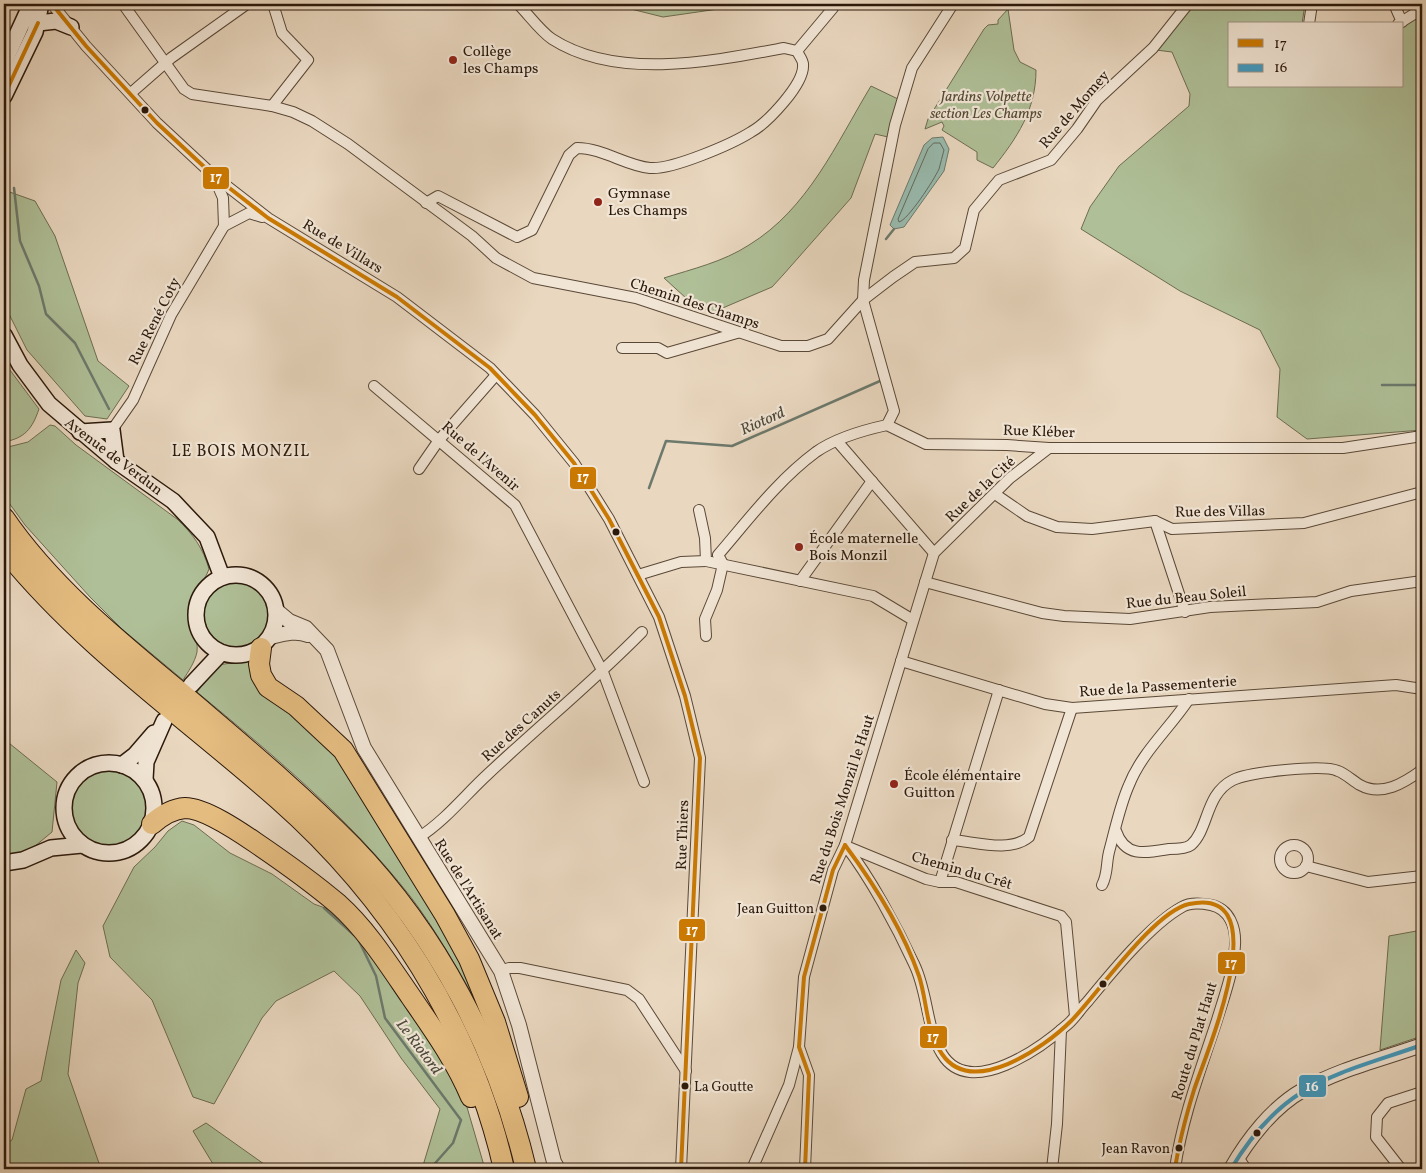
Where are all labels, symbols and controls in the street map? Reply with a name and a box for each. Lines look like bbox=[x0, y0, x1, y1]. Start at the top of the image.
legend bbox=[1228, 22, 1404, 88]
text: 17 bbox=[1274, 34, 1287, 55]
place label: Collège les Champs bbox=[463, 42, 539, 80]
marker: Collège les Champs bbox=[447, 54, 459, 66]
text: 16 bbox=[1274, 58, 1287, 79]
street label: Rue de Momey bbox=[1035, 66, 1115, 154]
park label: Jardins Volpette section Les Champs bbox=[930, 87, 1043, 125]
unlabelled marker bbox=[140, 105, 150, 115]
line badge: 17 bbox=[202, 166, 230, 190]
text: 17 bbox=[210, 169, 222, 188]
place label: Gymnase Les Champs bbox=[608, 184, 687, 222]
marker: Gymnase Les Champs bbox=[592, 196, 604, 208]
street label: Rue de Villars bbox=[298, 215, 386, 280]
street label: Rue René Coty bbox=[124, 274, 187, 369]
street label: Chemin des Champs bbox=[627, 274, 762, 335]
water label: Riotord bbox=[737, 402, 789, 441]
street label: Avenue de Verdun bbox=[60, 413, 167, 501]
street label: Rue de l'Avenir bbox=[436, 417, 524, 497]
street label: Rue Kléber bbox=[1003, 421, 1075, 444]
district label: LE BOIS MONZIL bbox=[172, 441, 310, 463]
street label: Rue de la Cité bbox=[941, 452, 1021, 528]
line badge: 17 bbox=[569, 466, 597, 490]
text: 17 bbox=[577, 469, 589, 488]
street label: Rue des Villas bbox=[1175, 501, 1265, 524]
unlabelled marker bbox=[611, 527, 621, 537]
place label: École maternelle Bois Monzil bbox=[809, 529, 918, 567]
marker: École maternelle Bois Monzil bbox=[793, 541, 805, 553]
street label: Rue du Beau Soleil bbox=[1125, 582, 1247, 615]
street label: Rue de la Passementerie bbox=[1079, 672, 1238, 703]
street label: Rue des Canuts bbox=[478, 685, 566, 767]
street label: Rue du Bois Monzil le Haut bbox=[806, 712, 881, 887]
place label: École élémentaire Guitton bbox=[904, 766, 1021, 804]
marker: École élémentaire Guitton bbox=[888, 778, 900, 790]
street label: Rue Thiers bbox=[672, 800, 695, 870]
street label: Rue de l'Artisanat bbox=[428, 835, 507, 944]
street label: Chemin du Crêt bbox=[909, 847, 1014, 896]
place label: Jean Guitton bbox=[737, 900, 814, 919]
marker: Jean Guitton bbox=[818, 903, 828, 913]
line badge: 17 bbox=[678, 918, 706, 942]
text: 17 bbox=[686, 922, 698, 941]
line badge: 17 bbox=[1217, 951, 1246, 975]
text: 17 bbox=[1225, 955, 1237, 974]
unlabelled marker bbox=[1098, 979, 1108, 989]
street label: Route du Plat Haut bbox=[1167, 980, 1223, 1103]
water label: Le Riotord bbox=[390, 1015, 447, 1080]
line badge: 17 bbox=[919, 1025, 948, 1049]
text: 17 bbox=[927, 1029, 939, 1048]
line badge: 16 bbox=[1298, 1074, 1327, 1098]
place label: La Goutte bbox=[694, 1078, 754, 1097]
text: 16 bbox=[1305, 1078, 1319, 1097]
marker: La Goutte bbox=[680, 1081, 690, 1091]
unlabelled marker bbox=[1252, 1128, 1262, 1138]
place label: Jean Ravon bbox=[1101, 1140, 1170, 1159]
marker: Jean Ravon bbox=[1174, 1143, 1184, 1153]

